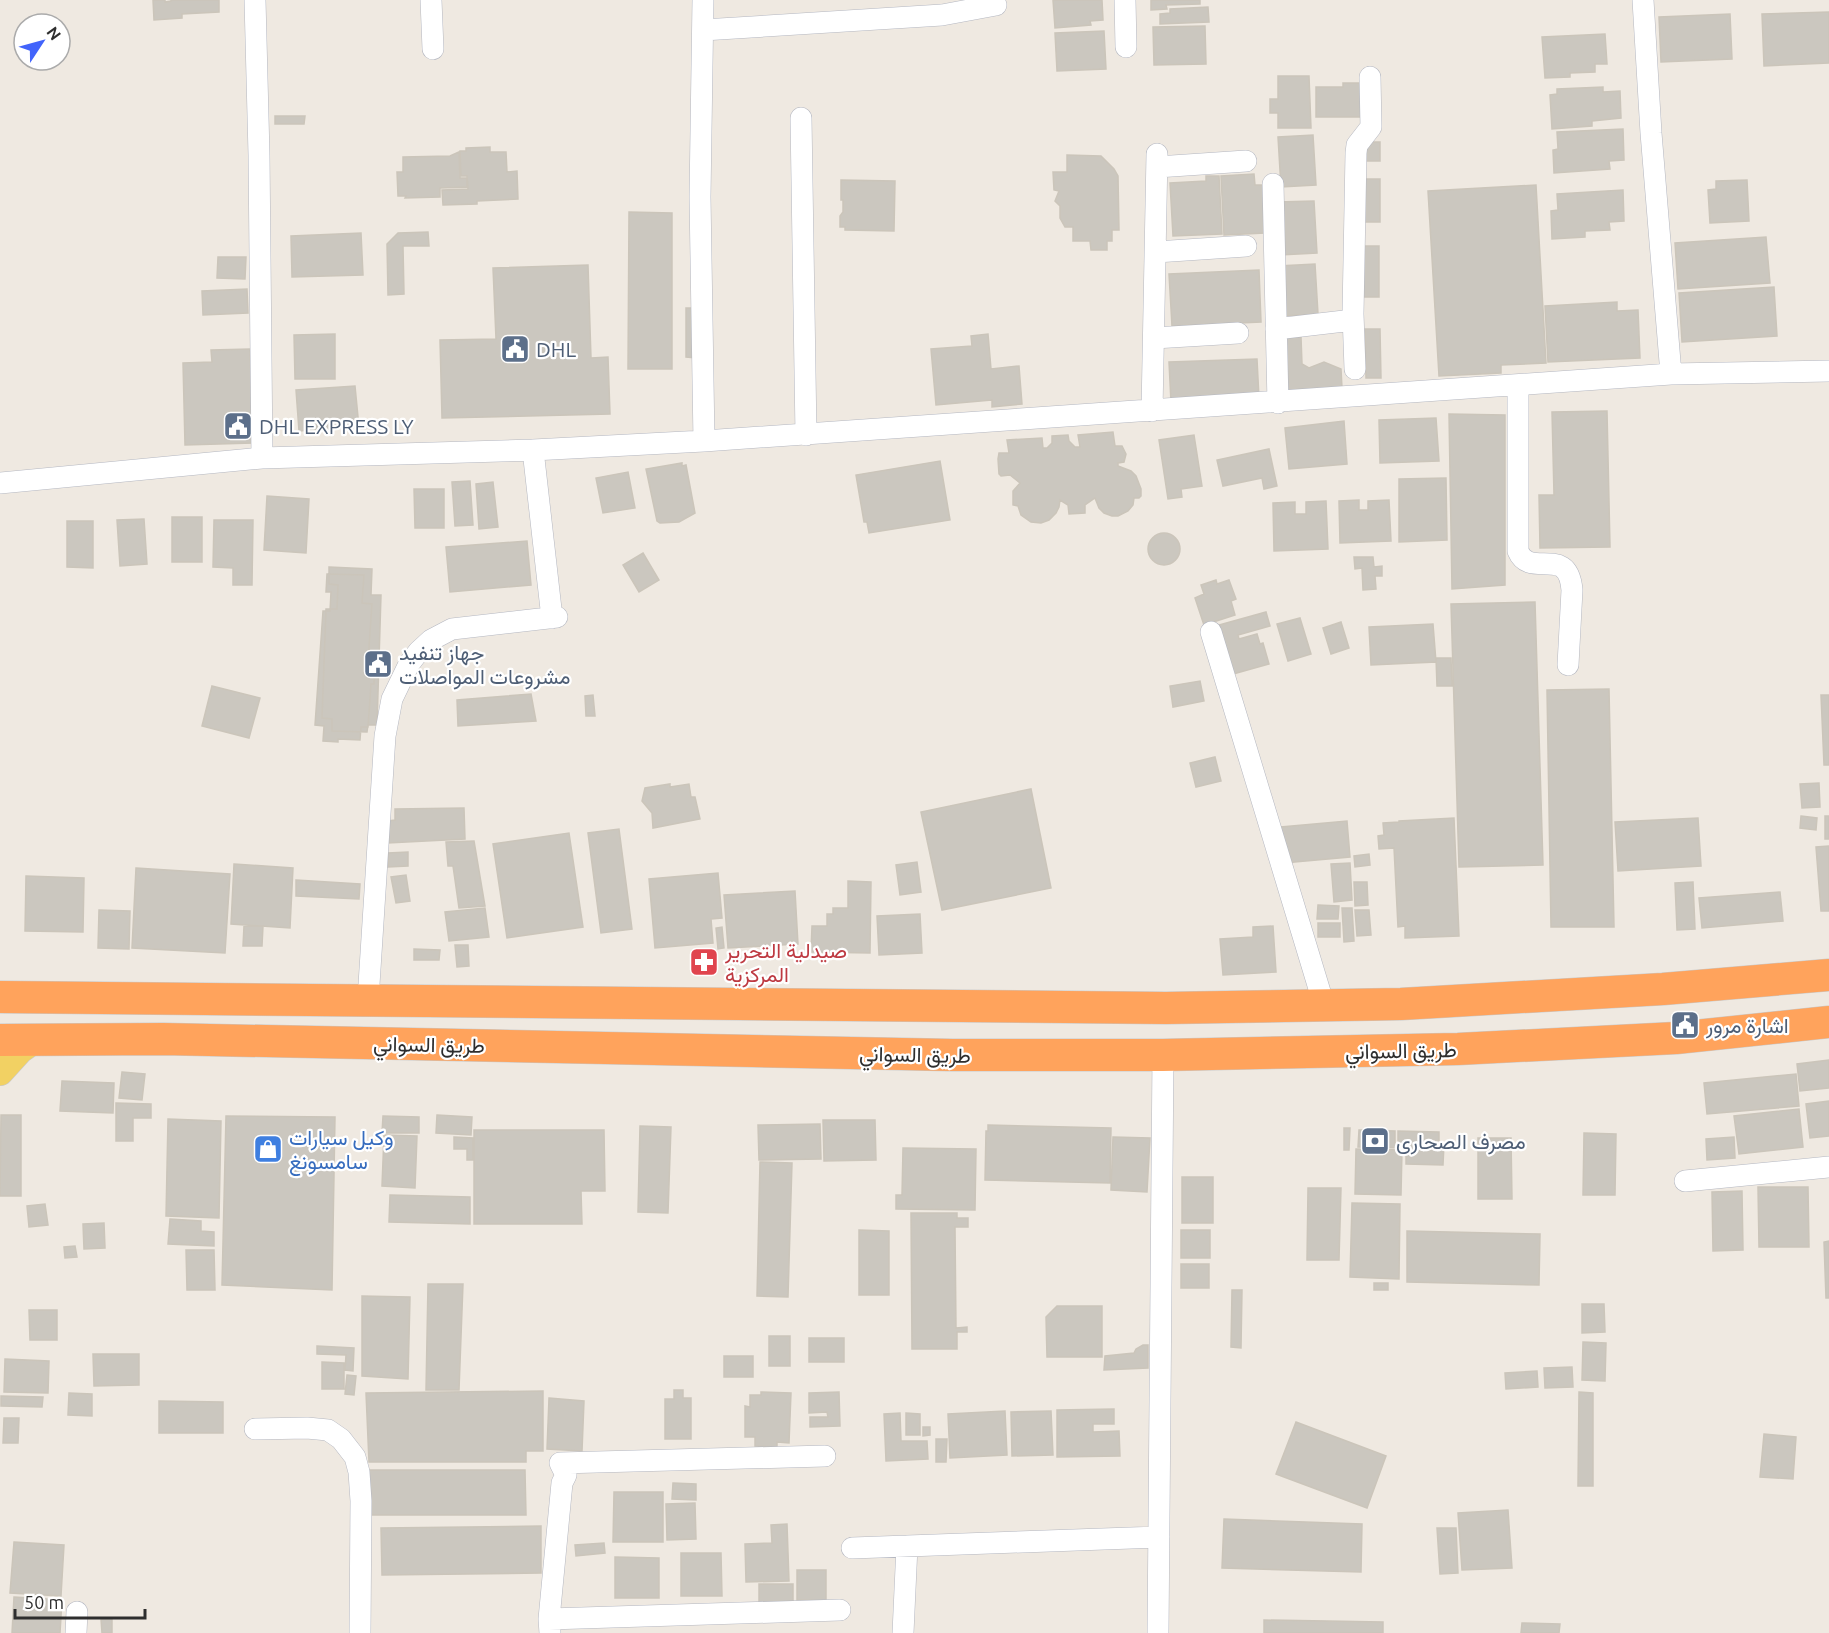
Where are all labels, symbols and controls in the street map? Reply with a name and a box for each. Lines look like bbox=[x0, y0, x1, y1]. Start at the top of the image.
north arrow bbox=[12, 12, 72, 72]
text: N bbox=[43, 23, 65, 43]
public building icon: DHL bbox=[499, 333, 531, 365]
place label: DHL bbox=[536, 337, 576, 361]
public building icon: DHL EXPRESS LY bbox=[222, 410, 254, 442]
place label: DHL EXPRESS LY bbox=[259, 414, 414, 438]
place label: جهاز تنفيد مشروعات المواصلات bbox=[399, 640, 570, 690]
public building icon: جهاز تنفيد مشروعات المواصلات bbox=[362, 648, 394, 680]
place label: صيدلية التحرير المركزية bbox=[724, 938, 847, 988]
pharmacy icon: صيدلية التحرير المركزية bbox=[688, 946, 720, 978]
public building icon: اشارة مرور bbox=[1669, 1009, 1701, 1041]
place label: اشارة مرور bbox=[1705, 1013, 1789, 1039]
street label: طريق السواني bbox=[373, 1031, 485, 1063]
street label: طريق السواني bbox=[1345, 1037, 1457, 1069]
street label: طريق السواني bbox=[859, 1041, 971, 1073]
place label: وكيل سيارات سامسونغ bbox=[289, 1125, 394, 1176]
bank icon: مصرف الصحارى bbox=[1359, 1125, 1391, 1157]
place label: مصرف الصحارى bbox=[1396, 1129, 1526, 1155]
shop icon: وكيل سيارات سامسونغ bbox=[252, 1133, 284, 1165]
scale bar bbox=[15, 1582, 146, 1620]
text: 50 m bbox=[24, 1592, 64, 1612]

